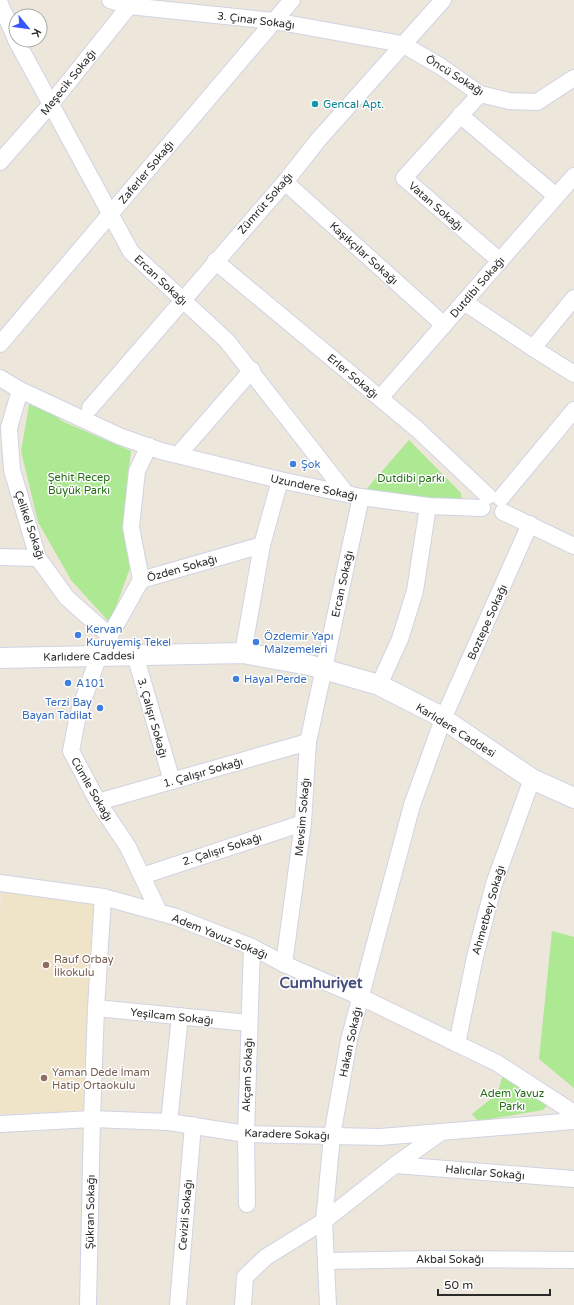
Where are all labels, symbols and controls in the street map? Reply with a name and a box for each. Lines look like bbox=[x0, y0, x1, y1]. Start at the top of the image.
north arrow bbox=[8, 8, 48, 48]
street label: 3. Çınar Sokağı bbox=[216, 9, 295, 32]
text: K bbox=[29, 26, 44, 40]
street label: Meşecik Sokağı bbox=[38, 47, 99, 118]
street label: Öncü Sokağı bbox=[423, 52, 486, 98]
place label: Gencal Apt. bbox=[323, 98, 384, 111]
marker: Gencal Apt. bbox=[310, 99, 320, 109]
street label: Zaferler Sokağı bbox=[116, 138, 177, 207]
street label: Zümrüt Sokağı bbox=[235, 170, 296, 237]
street label: Vatan Sokağı bbox=[406, 179, 466, 234]
street label: Kaşıkçılar Sokağı bbox=[327, 219, 400, 287]
street label: Ercan Sokağı bbox=[131, 252, 190, 308]
street label: Dutdibi Sokağı bbox=[447, 254, 507, 320]
street label: Erler Sokağı bbox=[325, 351, 381, 401]
place label: Şok bbox=[301, 458, 320, 471]
marker: Şok bbox=[288, 459, 298, 469]
park label: Şehit Recep Büyük Parkı bbox=[48, 471, 110, 497]
street label: Uzundere Sokağı bbox=[269, 472, 359, 503]
park label: Dutdibi parkı bbox=[377, 472, 445, 485]
street label: Çelikel Sokağı bbox=[12, 489, 47, 561]
street label: Ercan Sokağı bbox=[329, 550, 356, 619]
street label: Özden Sokağı bbox=[146, 552, 219, 585]
street label: Boztepe Sokağı bbox=[465, 582, 510, 662]
place label: Kervan Kuruyemiş Tekel bbox=[86, 623, 171, 649]
marker: Kervan Kuruyemiş Tekel bbox=[73, 630, 83, 640]
place label: Özdemir Yapı Malzemeleri bbox=[264, 630, 334, 656]
marker: Özdemir Yapı Malzemeleri bbox=[251, 637, 261, 647]
street label: Karlıdere Caddesi bbox=[43, 649, 135, 664]
place label: Hayal Perde bbox=[244, 673, 307, 686]
marker: Hayal Perde bbox=[231, 674, 241, 684]
place label: A101 bbox=[76, 677, 105, 690]
street label: 3. Çalışır Sokağı bbox=[135, 677, 170, 759]
marker: A101 bbox=[63, 678, 73, 688]
place label: Terzi Bay Bayan Tadilat bbox=[22, 696, 92, 722]
street label: Karlıdere Caddesi bbox=[413, 701, 498, 760]
marker: Terzi Bay Bayan Tadilat bbox=[95, 703, 105, 713]
street label: Cümle Sokağı bbox=[68, 755, 115, 823]
street label: 1. Çalışır Sokağı bbox=[162, 755, 244, 790]
street label: Mevsim Sokağı bbox=[293, 777, 312, 857]
street label: 2. Çalışır Sokağı bbox=[181, 831, 263, 868]
street label: Ahmetbey Sokağı bbox=[469, 864, 507, 956]
street label: Adem Yavuz Sokağı bbox=[170, 911, 270, 962]
place label: Rauf Orbay İlkokulu bbox=[54, 953, 114, 979]
marker: Rauf Orbay İlkokulu bbox=[41, 960, 51, 970]
district label: Cumhuriyet bbox=[279, 974, 363, 993]
street label: Yeşilcam Sokağı bbox=[130, 1006, 214, 1027]
street label: Hakan Sokağı bbox=[337, 1006, 364, 1078]
street label: Akçam Sokağı bbox=[240, 1038, 255, 1112]
place label: Yaman Dede İmam Hatip Ortaokulu bbox=[52, 1066, 150, 1092]
marker: Yaman Dede İmam Hatip Ortaokulu bbox=[39, 1073, 49, 1083]
park label: Adem Yavuz Parkı bbox=[480, 1087, 545, 1113]
street label: Karadere Sokağı bbox=[244, 1127, 330, 1142]
street label: Halıcılar Sokağı bbox=[445, 1163, 525, 1182]
street label: Şükran Sokağı bbox=[83, 1175, 98, 1249]
street label: Cevizli Sokağı bbox=[176, 1179, 195, 1251]
street label: Akbal Sokağı bbox=[416, 1253, 484, 1266]
scale bar bbox=[438, 1271, 550, 1297]
text: 50 m bbox=[444, 1278, 473, 1292]

